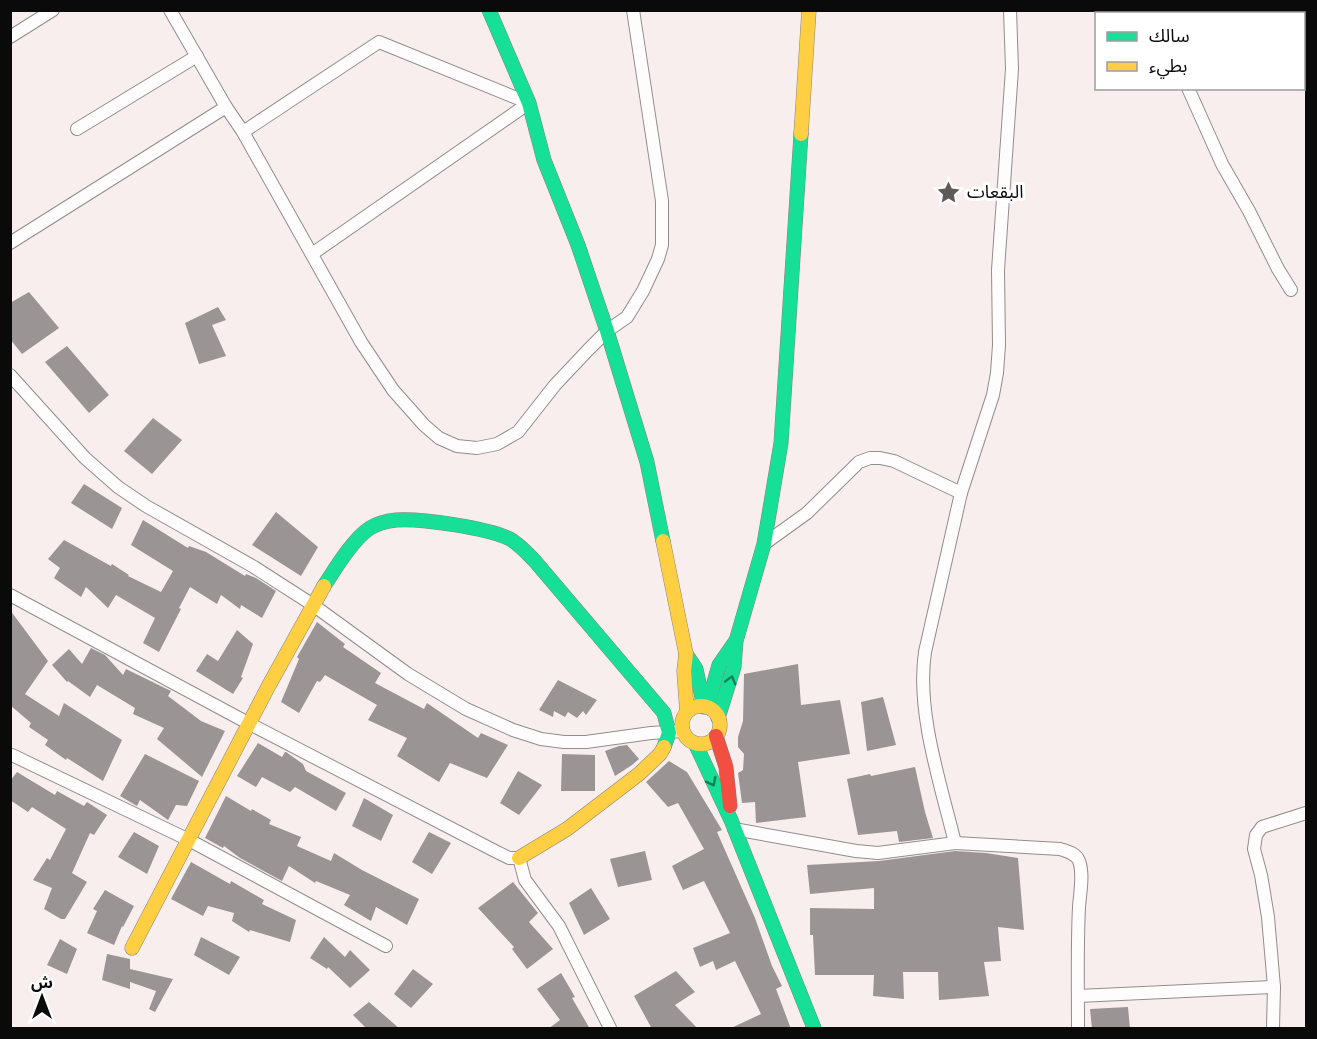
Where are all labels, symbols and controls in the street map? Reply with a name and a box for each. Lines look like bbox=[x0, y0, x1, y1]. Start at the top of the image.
legend bbox=[1095, 12, 1305, 90]
text: سالك bbox=[1149, 26, 1190, 46]
text: بطيء bbox=[1149, 56, 1187, 79]
place icon: البقعات bbox=[936, 179, 962, 205]
place label: البقعات bbox=[967, 182, 1024, 202]
one-way arrow bbox=[724, 675, 736, 686]
one-way arrow bbox=[705, 775, 717, 786]
north arrow bbox=[12, 967, 72, 1027]
text: ش bbox=[31, 974, 53, 992]

